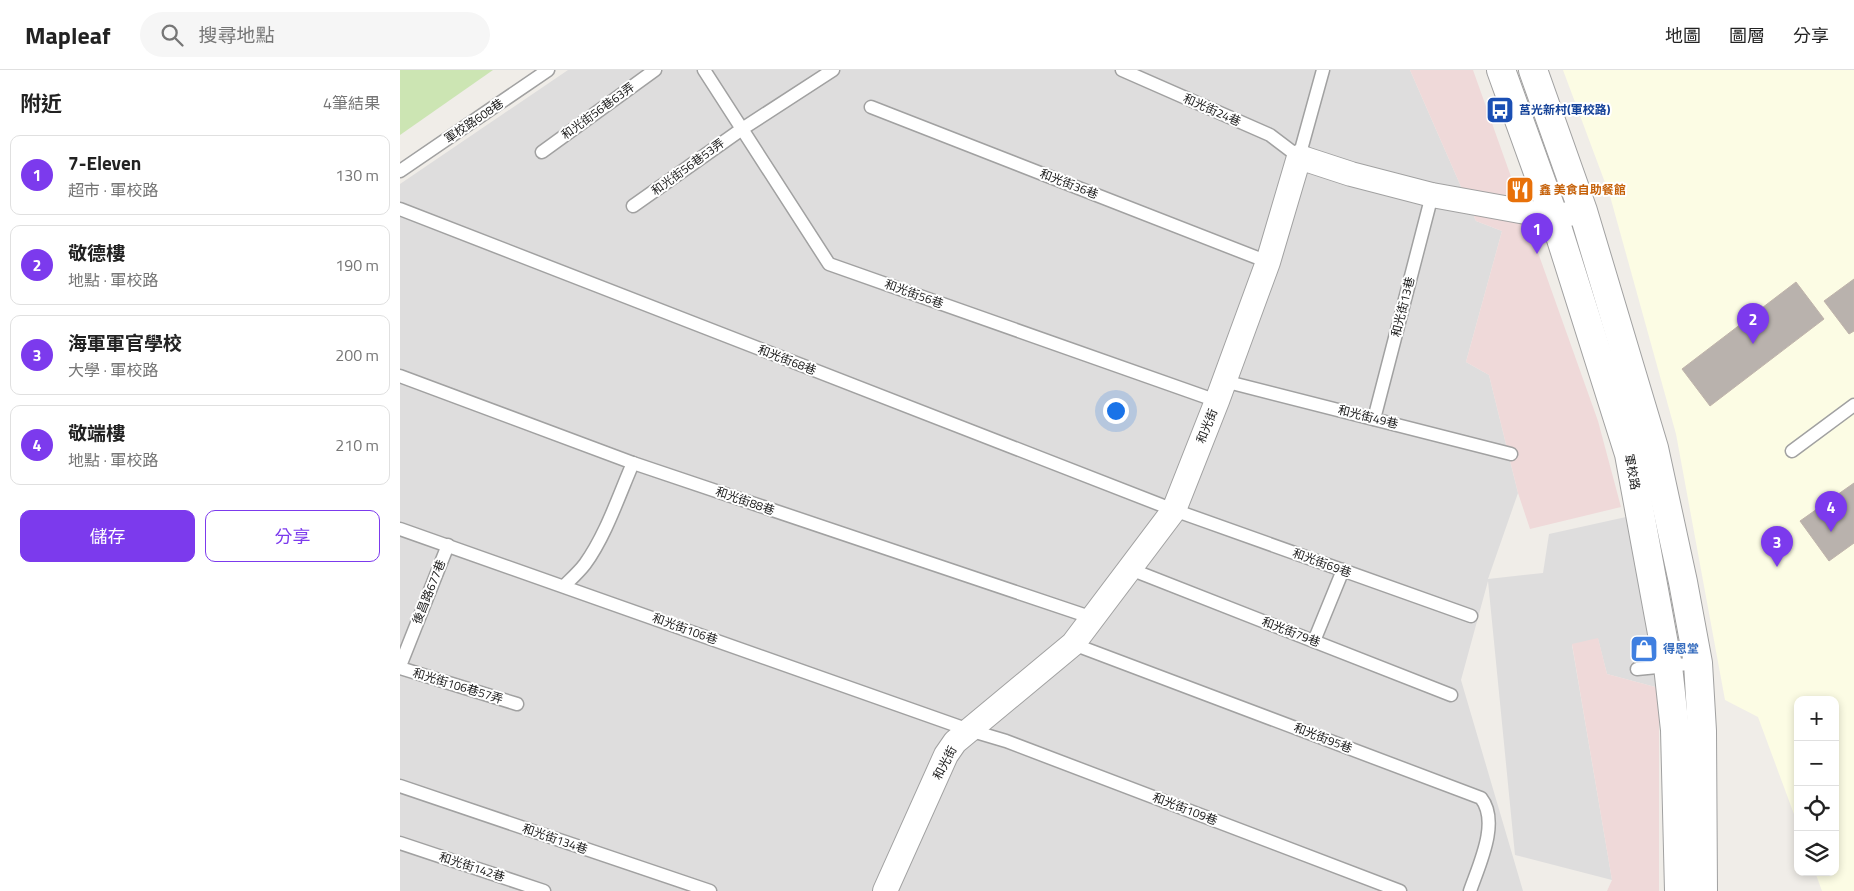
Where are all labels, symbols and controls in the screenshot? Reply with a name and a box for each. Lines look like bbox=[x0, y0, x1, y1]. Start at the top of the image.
search box bbox=[140, 12, 490, 57]
text: Mapleaf bbox=[25, 17, 110, 53]
text: 搜尋地點 bbox=[198, 20, 274, 49]
icon: search bbox=[158, 21, 186, 49]
text: 地圖 bbox=[1665, 22, 1701, 49]
text: 圖層 bbox=[1729, 22, 1765, 49]
text: 分享 bbox=[1793, 22, 1829, 49]
street label: 和光街56巷63弄 bbox=[557, 77, 638, 144]
text: 附近 bbox=[20, 87, 62, 119]
street label: 和光街24巷 bbox=[1180, 88, 1244, 131]
text: 4筆結果 bbox=[323, 91, 380, 115]
street label: 軍校路608巷 bbox=[440, 94, 507, 148]
bus stop icon: 莒光新村(軍校路) bbox=[1485, 95, 1515, 125]
place label: 莒光新村(軍校路) bbox=[1519, 100, 1611, 119]
street label: 和光街56巷53弄 bbox=[647, 133, 728, 200]
text: 7-Eleven bbox=[68, 148, 141, 177]
text: 1 bbox=[33, 163, 41, 187]
text: 130 m bbox=[335, 163, 379, 187]
street label: 和光街36巷 bbox=[1037, 164, 1101, 203]
restaurant icon: 鑫 美食自助餐館 bbox=[1505, 175, 1535, 205]
text: 超市 · 軍校路 bbox=[68, 178, 159, 202]
place label: 鑫 美食自助餐館 bbox=[1539, 180, 1626, 199]
pin: 1 bbox=[1521, 213, 1553, 254]
text: 敬德樓 bbox=[68, 238, 125, 267]
text: 2 bbox=[33, 253, 41, 277]
text: 190 m bbox=[335, 253, 379, 277]
text: 地點 · 軍校路 bbox=[68, 268, 159, 292]
street label: 和光街56巷 bbox=[882, 274, 946, 313]
street label: 和光街13巷 bbox=[1386, 275, 1419, 339]
pin: 2 bbox=[1737, 303, 1769, 344]
text: 海軍軍官學校 bbox=[68, 328, 182, 357]
street label: 和光街68巷 bbox=[755, 340, 819, 379]
text: 3 bbox=[33, 343, 41, 367]
text: 200 m bbox=[335, 343, 379, 367]
text: 大學 · 軍校路 bbox=[68, 358, 159, 382]
your location bbox=[1103, 398, 1129, 424]
street label: 和光街49巷 bbox=[1336, 400, 1400, 433]
street label: 和光街 bbox=[1191, 406, 1222, 446]
text: 敬端樓 bbox=[68, 418, 125, 447]
text: 4 bbox=[33, 433, 41, 457]
text: 210 m bbox=[335, 433, 379, 457]
text: 地點 · 軍校路 bbox=[68, 448, 159, 472]
street label: 軍校路 bbox=[1620, 452, 1645, 491]
street label: 和光街88巷 bbox=[713, 482, 777, 520]
pin: 4 bbox=[1815, 491, 1847, 532]
button: 儲存 bbox=[20, 510, 195, 562]
button: 分享 bbox=[205, 510, 380, 562]
pin: 3 bbox=[1761, 526, 1793, 567]
street label: 和光街69巷 bbox=[1290, 543, 1354, 582]
street label: 後昌路677巷 bbox=[407, 557, 450, 627]
street label: 和光街106巷 bbox=[650, 608, 720, 649]
street label: 和光街79巷 bbox=[1259, 612, 1323, 651]
shop icon: 得恩堂 bbox=[1629, 634, 1659, 664]
place label: 得恩堂 bbox=[1663, 639, 1699, 658]
street label: 和光街106巷57弄 bbox=[411, 663, 506, 708]
map controls bbox=[1794, 696, 1839, 876]
button: + bbox=[1794, 696, 1839, 741]
street label: 和光街95巷 bbox=[1291, 718, 1355, 757]
button: − bbox=[1794, 741, 1839, 786]
street label: 和光街 bbox=[928, 742, 961, 783]
button: locate bbox=[1794, 786, 1839, 831]
street label: 和光街109巷 bbox=[1150, 787, 1220, 830]
street label: 和光街134巷 bbox=[520, 818, 590, 859]
button: layers bbox=[1794, 831, 1839, 876]
street label: 和光街142巷 bbox=[437, 847, 508, 886]

